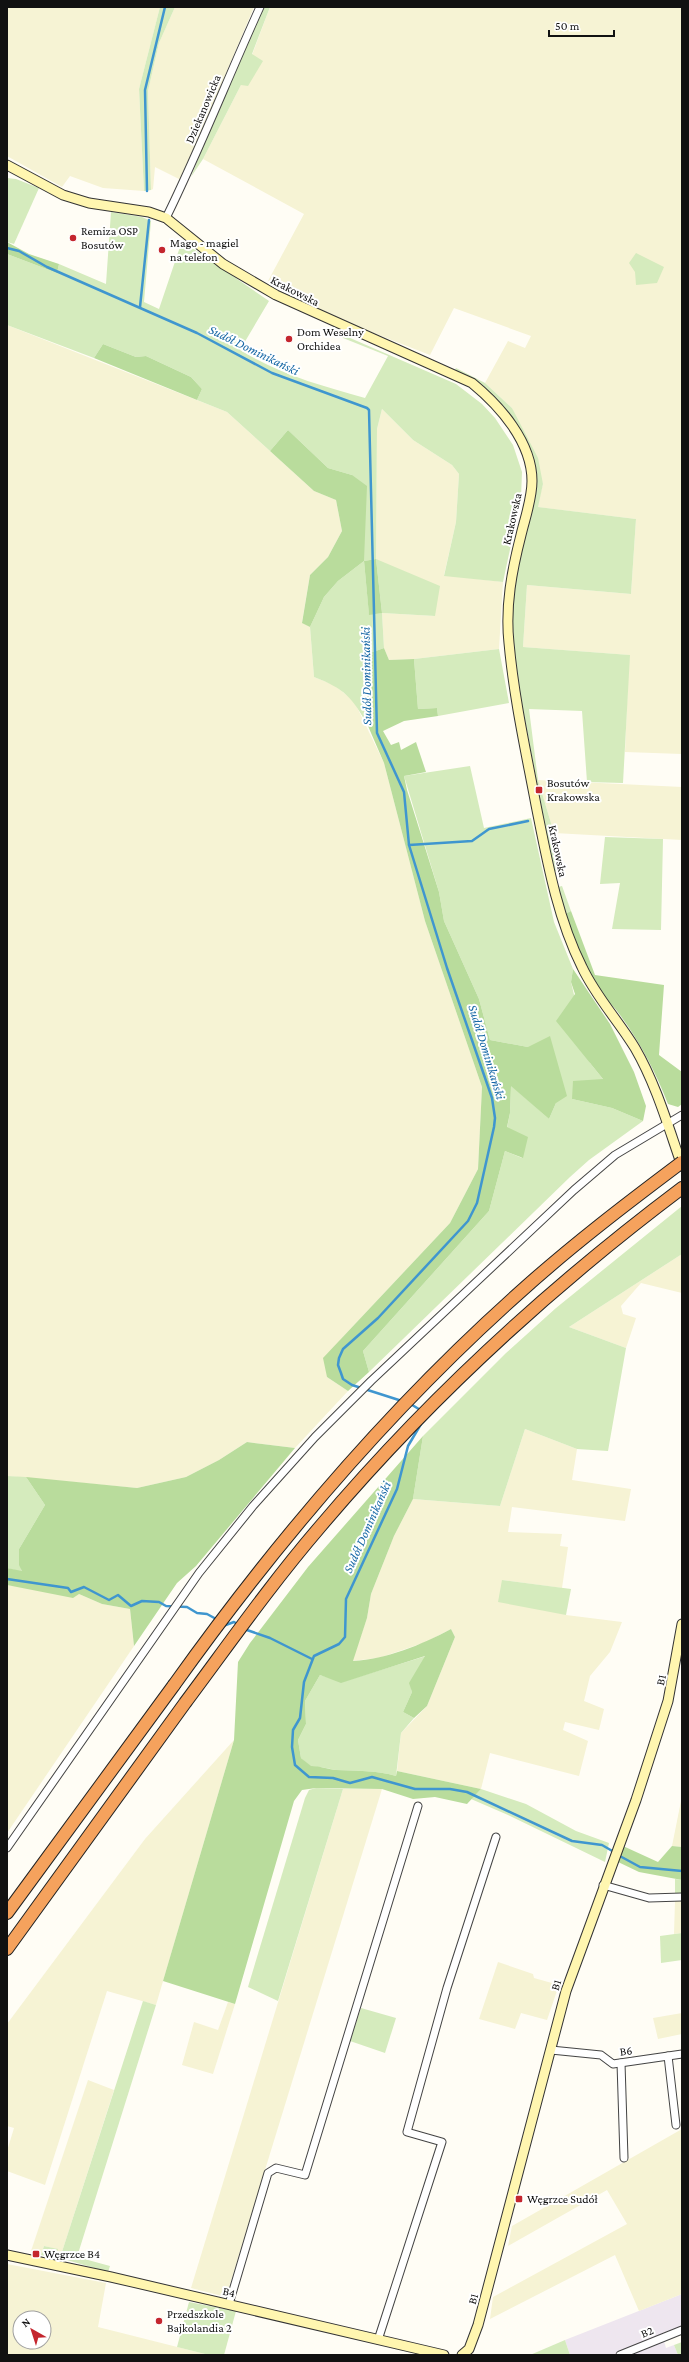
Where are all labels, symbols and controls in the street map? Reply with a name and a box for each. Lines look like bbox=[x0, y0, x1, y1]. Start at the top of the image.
scale bar bbox=[549, 12, 614, 38]
text: 50 m bbox=[555, 19, 580, 33]
street label: Dziekanowicka bbox=[182, 72, 224, 145]
place label: Remiza OSP Bosutów bbox=[81, 224, 138, 252]
marker: Remiza OSP Bosutów bbox=[68, 233, 78, 243]
place label: Mago - magiel na telefon bbox=[170, 236, 239, 264]
marker: Mago - magiel na telefon bbox=[157, 245, 167, 255]
street label: Krakowska bbox=[268, 273, 322, 309]
water label: Sudół Dominikański bbox=[206, 322, 302, 379]
place label: Dom Weselny Orchidea bbox=[297, 325, 364, 353]
marker: Dom Weselny Orchidea bbox=[284, 334, 294, 344]
street label: Krakowska bbox=[499, 491, 525, 546]
water label: Sudół Dominikański bbox=[358, 626, 374, 725]
place label: Bosutów Krakowska bbox=[547, 776, 600, 804]
marker: Bosutów Krakowska bbox=[534, 785, 544, 795]
street label: Krakowska bbox=[546, 824, 570, 879]
water label: Sudół Dominikański bbox=[465, 1003, 509, 1102]
water label: Sudół Dominikański bbox=[340, 1478, 394, 1575]
street label: B1 bbox=[653, 1673, 669, 1687]
street label: B1 bbox=[548, 1978, 564, 1992]
street label: B6 bbox=[619, 2043, 633, 2059]
place label: Węgrzce Sudół bbox=[527, 2192, 599, 2206]
marker: Węgrzce Sudół bbox=[514, 2194, 524, 2204]
place label: Węgrzce B4 bbox=[44, 2247, 100, 2261]
marker: Węgrzce B4 bbox=[31, 2249, 41, 2259]
street label: B4 bbox=[221, 2284, 237, 2300]
street label: B1 bbox=[465, 2292, 481, 2306]
place label: Przedszkole Bajkolandia 2 bbox=[167, 2307, 232, 2335]
north arrow bbox=[12, 2310, 52, 2350]
text: N bbox=[19, 2315, 33, 2329]
marker: Przedszkole Bajkolandia 2 bbox=[154, 2316, 164, 2326]
street label: B2 bbox=[639, 2323, 656, 2341]

